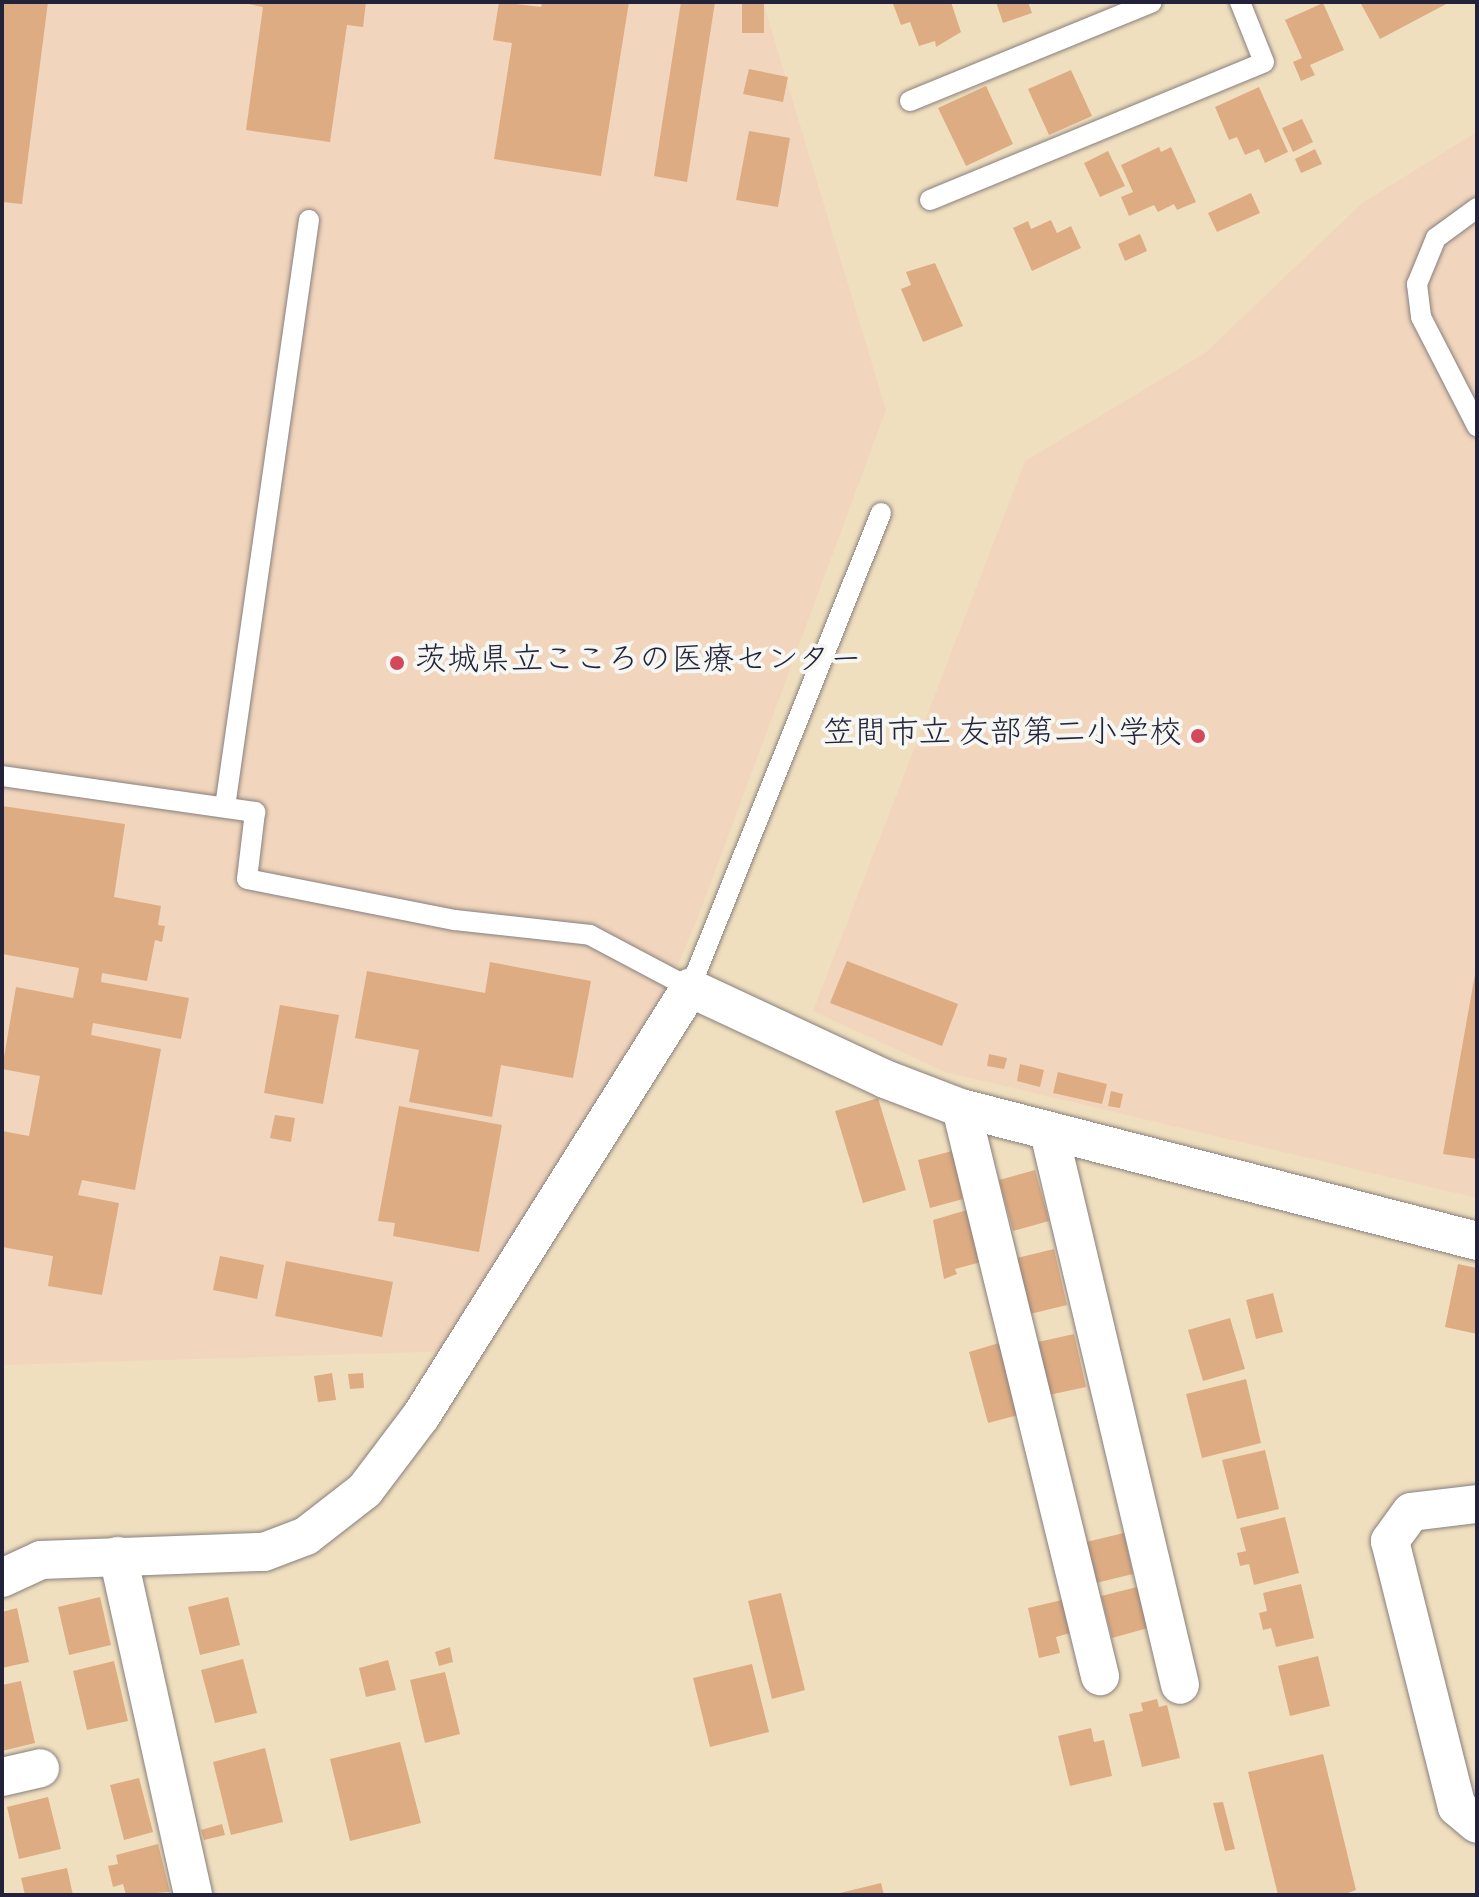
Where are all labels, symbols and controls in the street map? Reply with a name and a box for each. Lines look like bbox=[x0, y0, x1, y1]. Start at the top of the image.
place label: 茨城県立こころの医療センター bbox=[415, 644, 863, 682]
marker: 茨城県立こころの医療センター bbox=[386, 652, 408, 674]
place label: 笠間市立 友部第二小学校 bbox=[823, 717, 1182, 755]
marker: 笠間市立 友部第二小学校 bbox=[1189, 727, 1207, 745]

